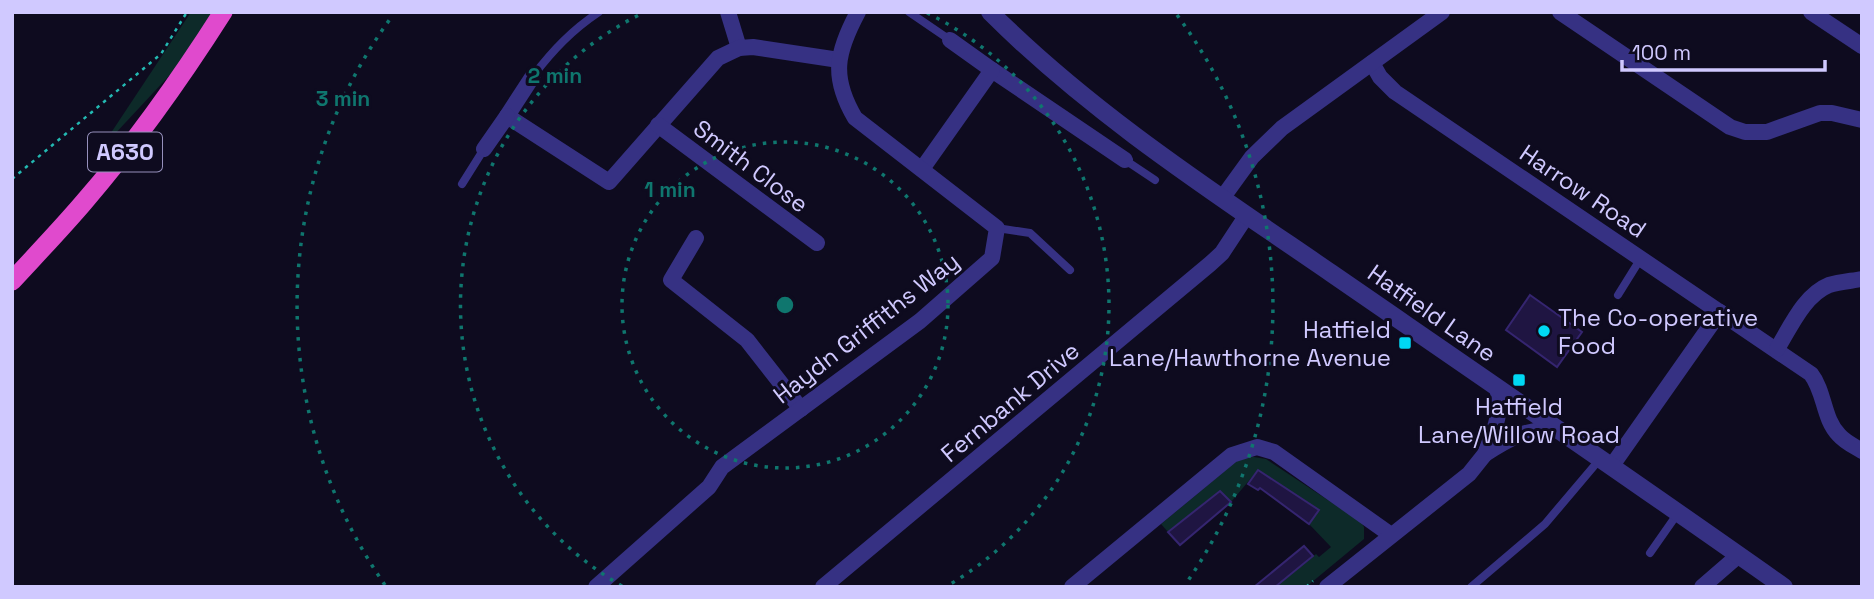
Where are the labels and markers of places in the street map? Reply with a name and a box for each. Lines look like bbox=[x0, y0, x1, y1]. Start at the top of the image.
centre of rings bbox=[773, 293, 797, 317]
place label: The Co-operative Food bbox=[1558, 302, 1758, 361]
place label: Hatfield Lane/Hawthorne Avenue bbox=[1109, 314, 1391, 373]
marker: The Co-operative Food bbox=[1536, 323, 1552, 339]
marker: Hatfield Lane/Hawthorne Avenue bbox=[1397, 335, 1413, 351]
marker: Hatfield Lane/Willow Road bbox=[1511, 372, 1527, 388]
place label: Hatfield Lane/Willow Road bbox=[1418, 391, 1620, 450]

